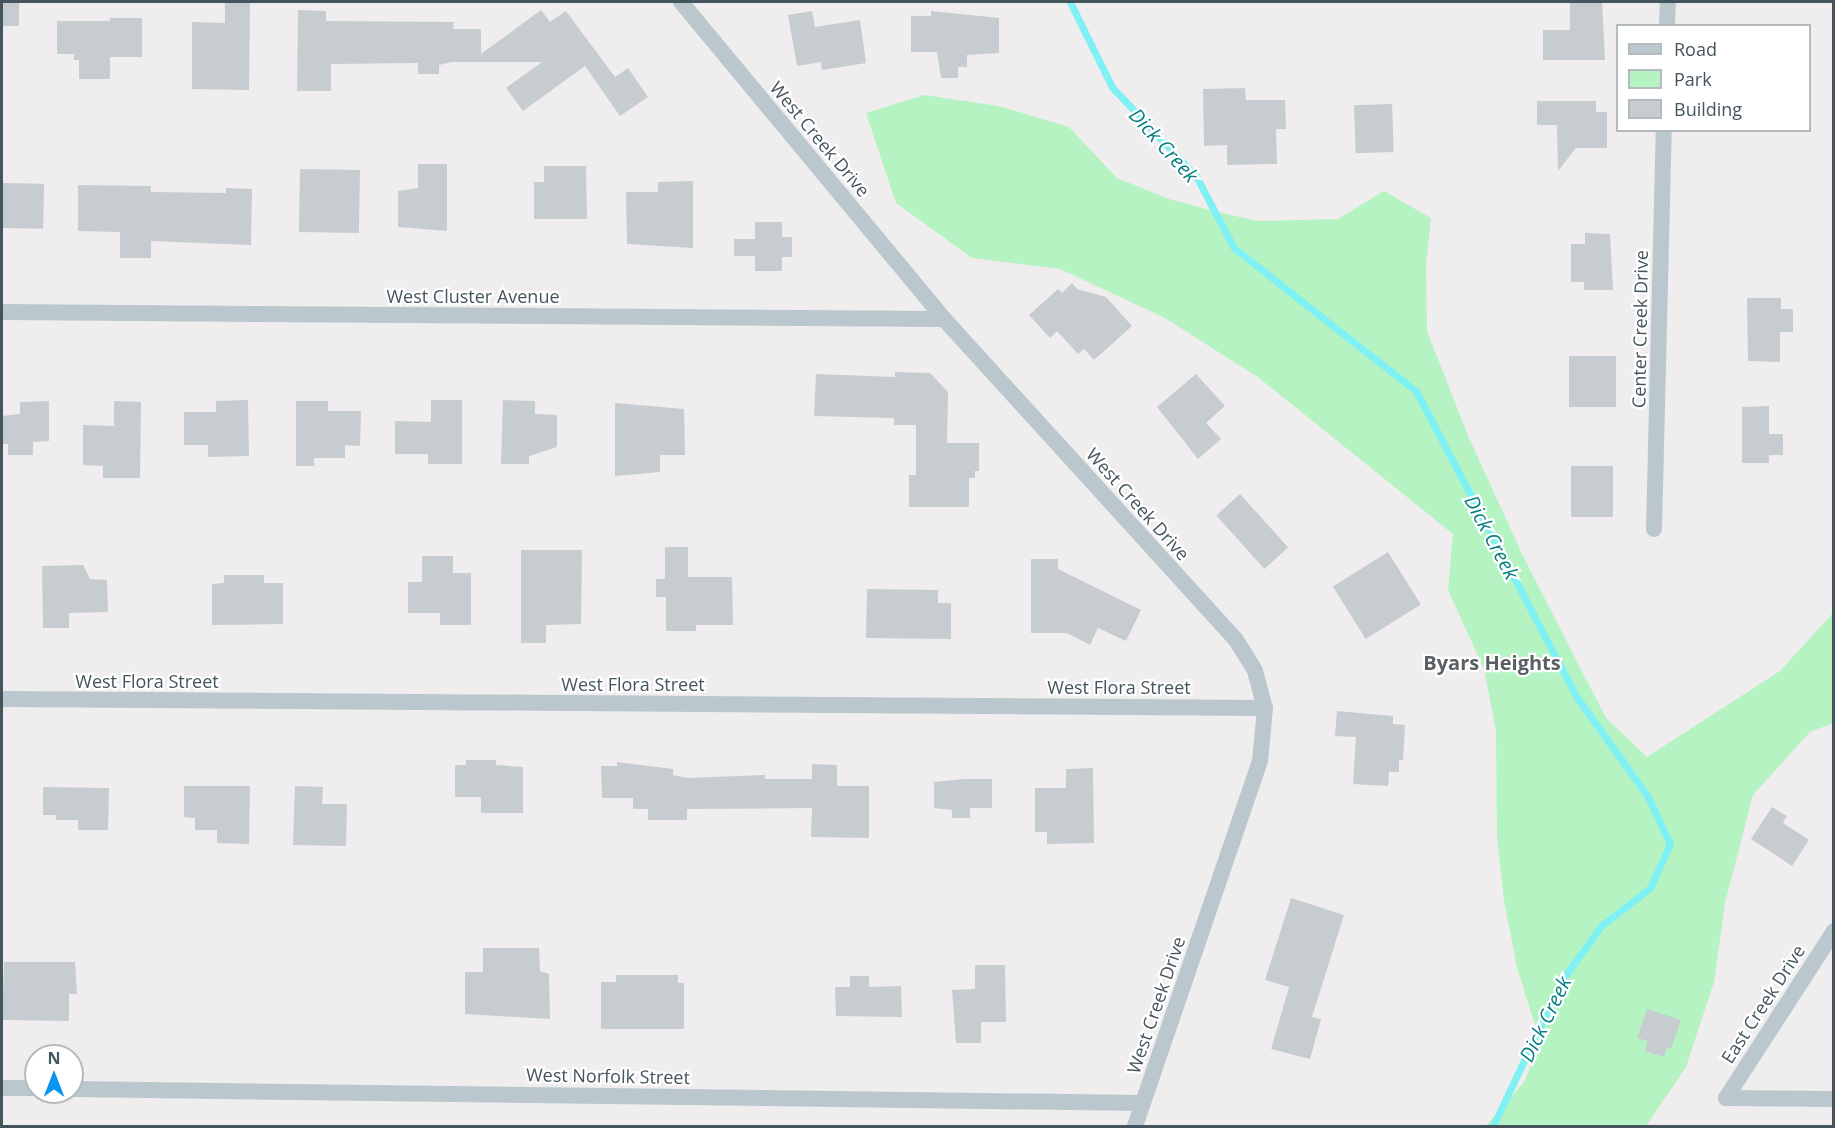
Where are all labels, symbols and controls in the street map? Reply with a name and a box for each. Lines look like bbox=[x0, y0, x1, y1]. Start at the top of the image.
legend bbox=[1616, 24, 1811, 132]
text: Road bbox=[1674, 37, 1717, 61]
text: Park bbox=[1674, 67, 1712, 91]
street label: West Creek Drive bbox=[766, 77, 874, 201]
text: Building bbox=[1674, 97, 1742, 121]
water label: Dick Creek bbox=[1124, 103, 1204, 187]
street label: Center Creek Drive bbox=[1628, 250, 1652, 408]
street label: West Cluster Avenue bbox=[386, 285, 560, 307]
street label: West Creek Drive bbox=[1082, 443, 1194, 565]
water label: Dick Creek bbox=[1460, 491, 1524, 583]
district label: Byars Heights bbox=[1423, 650, 1561, 674]
street label: West Flora Street bbox=[75, 670, 219, 692]
street label: West Flora Street bbox=[561, 673, 705, 695]
street label: West Flora Street bbox=[1047, 676, 1191, 698]
street label: West Creek Drive bbox=[1122, 934, 1190, 1076]
street label: East Creek Drive bbox=[1717, 941, 1809, 1067]
water label: Dick Creek bbox=[1514, 972, 1576, 1066]
north arrow bbox=[24, 1044, 84, 1104]
text: N bbox=[47, 1047, 61, 1069]
street label: West Norfolk Street bbox=[526, 1064, 690, 1088]

